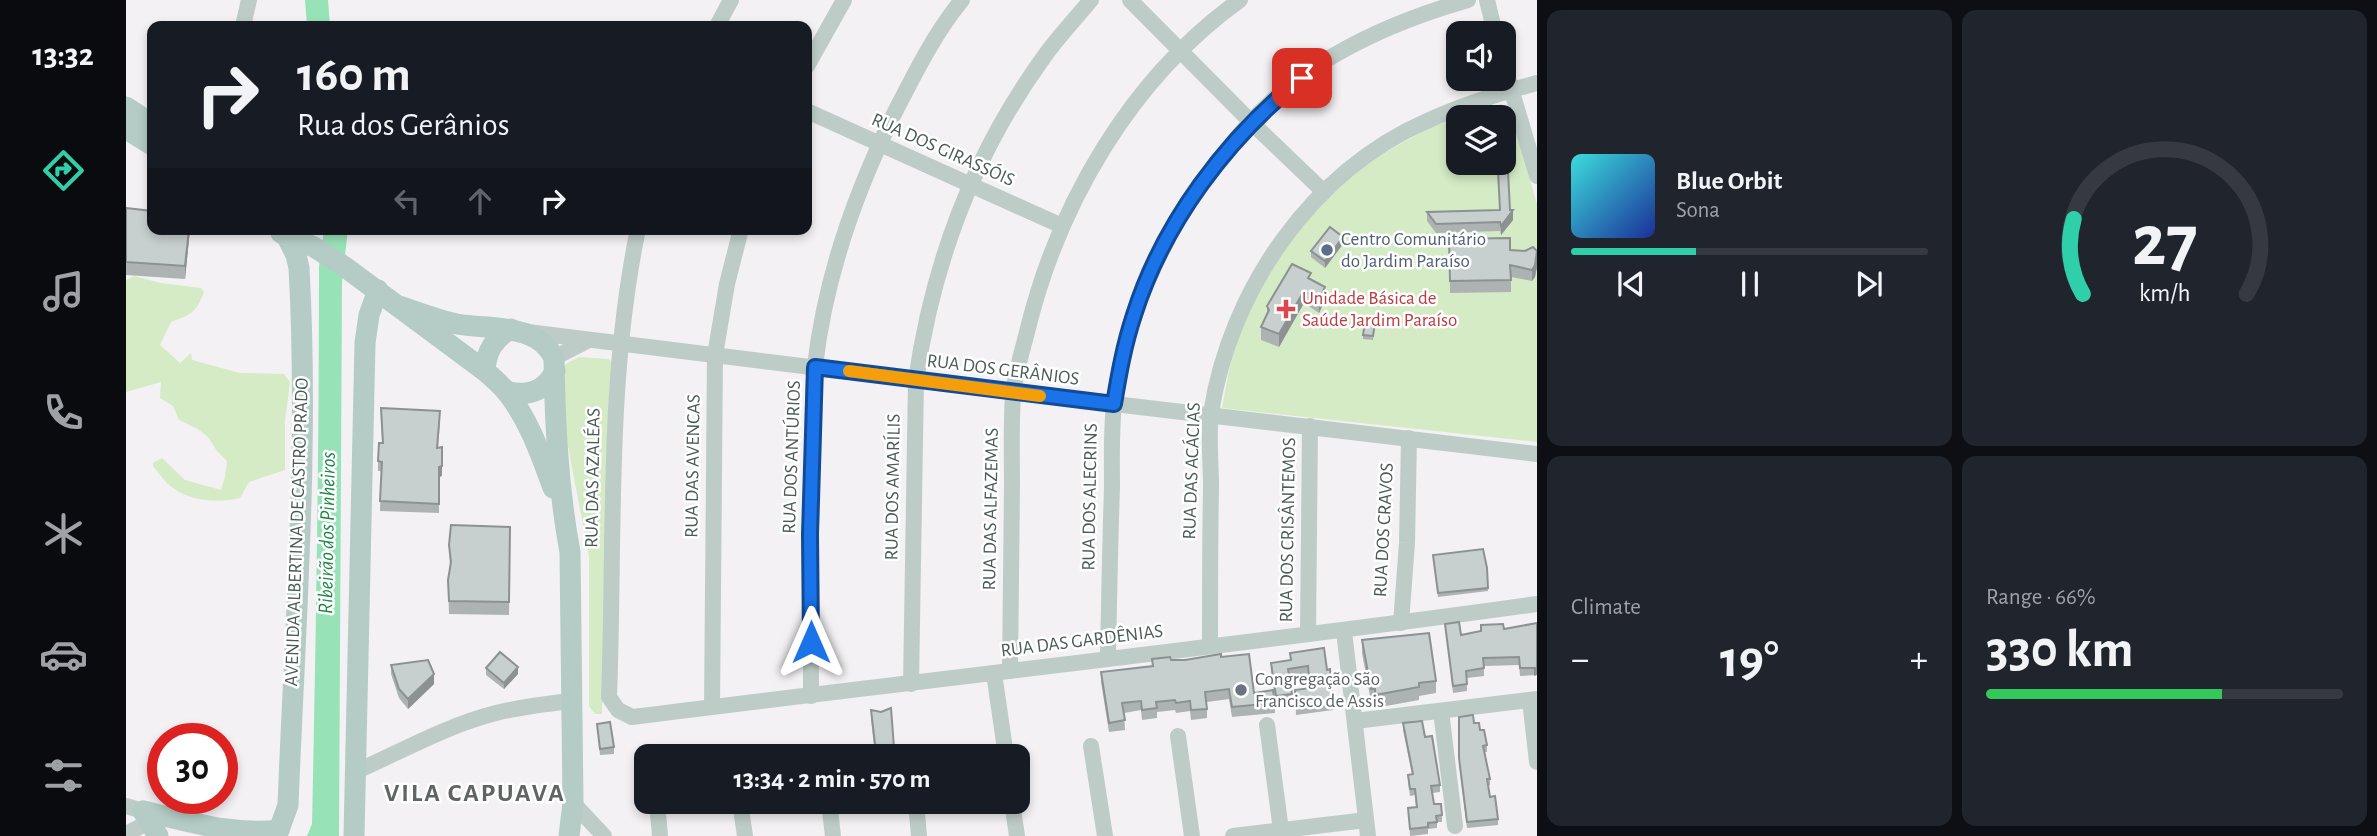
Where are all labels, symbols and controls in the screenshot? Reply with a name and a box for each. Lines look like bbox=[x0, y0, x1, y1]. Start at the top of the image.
map controls bbox=[1446, 21, 1516, 175]
button: sound bbox=[1446, 21, 1516, 91]
text: 13:32 bbox=[32, 39, 94, 71]
pin bbox=[1272, 48, 1332, 108]
icon: right bbox=[182, 49, 273, 140]
text: 160 m bbox=[297, 51, 411, 100]
icon: arrive bbox=[1283, 59, 1321, 97]
button: layers bbox=[1446, 105, 1516, 175]
street label: RUA DOS GIRASSÓIS bbox=[869, 108, 1018, 190]
text: Rua dos Gerânios bbox=[297, 109, 510, 141]
icon: directions bbox=[39, 146, 88, 195]
text: Blue Orbit bbox=[1676, 168, 1782, 194]
icon: left bbox=[388, 182, 426, 220]
icon: ahead bbox=[461, 182, 499, 220]
icon: right bbox=[534, 182, 572, 220]
text: Sona bbox=[1676, 199, 1720, 222]
text: 27 bbox=[2132, 207, 2197, 280]
place label: Centro Comunitário do Jardim Paraíso bbox=[1341, 230, 1486, 271]
marker: Centro Comunitário do Jardim Paraíso bbox=[1319, 242, 1335, 258]
icon: previous bbox=[1612, 265, 1650, 303]
icon: pause bbox=[1731, 265, 1769, 303]
icon: next bbox=[1850, 265, 1888, 303]
icon: music bbox=[39, 267, 88, 316]
text: km/h bbox=[2139, 281, 2190, 306]
place label: Unidade Básica de Saúde Jardim Paraíso bbox=[1302, 289, 1457, 330]
marker: Unidade Básica de Saúde Jardim Paraíso bbox=[1276, 299, 1296, 319]
street label: RUA DOS GERÂNIOS bbox=[926, 349, 1080, 389]
street label: AVENIDA ALBERTINA DE CASTRO PRADO bbox=[282, 377, 312, 687]
street label: RUA DOS ANTÚRIOS bbox=[778, 380, 804, 534]
icon: phone bbox=[39, 388, 88, 437]
street label: RUA DAS AVENCAS bbox=[682, 394, 704, 538]
street label: RUA DAS ACÁCIAS bbox=[1178, 402, 1204, 540]
street label: RUA DAS AZALÉAS bbox=[580, 408, 604, 548]
street label: RUA DOS AMARÍLIS bbox=[880, 413, 904, 561]
street label: RUA DOS ALECRINS bbox=[1079, 423, 1101, 571]
street label: RUA DAS ALFAZEMAS bbox=[980, 427, 1002, 591]
street label: RUA DOS CRISÂNTEMOS bbox=[1275, 437, 1299, 623]
water label: Ribeirão dos Pinheiros bbox=[315, 451, 339, 614]
street label: RUA DOS CRAVOS bbox=[1371, 462, 1397, 598]
icon: climate bbox=[39, 509, 88, 558]
text: Range · 66% bbox=[1986, 586, 2096, 609]
text: Climate bbox=[1571, 596, 1641, 619]
position arrow bbox=[774, 605, 848, 679]
street label: RUA DAS GARDÊNIAS bbox=[1000, 620, 1164, 660]
text: 330 km bbox=[1986, 624, 2133, 676]
icon: car bbox=[39, 630, 88, 679]
text: 19° bbox=[1720, 634, 1779, 686]
text: − bbox=[1571, 641, 1589, 679]
text: + bbox=[1910, 641, 1928, 679]
place label: Congregação São Francisco de Assis bbox=[1255, 670, 1384, 711]
marker: Congregação São Francisco de Assis bbox=[1233, 682, 1249, 698]
speed limit sign: 30 bbox=[147, 723, 238, 814]
icon: filters bbox=[39, 751, 88, 800]
text: 13:34 · 2 min · 570 m bbox=[733, 766, 931, 792]
district label: VILA CAPUAVA bbox=[384, 780, 566, 806]

